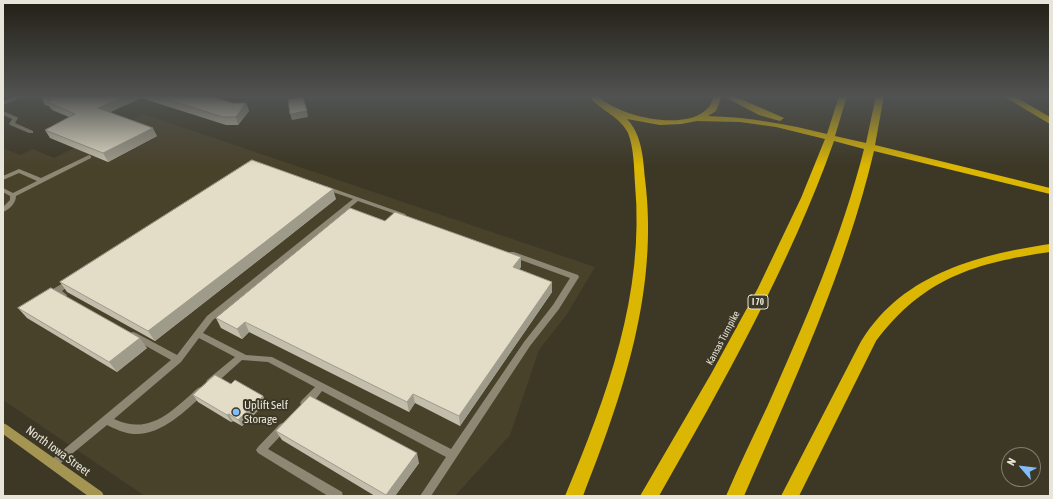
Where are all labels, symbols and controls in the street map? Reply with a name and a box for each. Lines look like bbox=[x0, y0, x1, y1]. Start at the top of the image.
road number: I 70 bbox=[748, 295, 768, 309]
street label: Kansas Turnpike bbox=[704, 309, 742, 367]
place label: Uplift Self Storage bbox=[244, 398, 288, 426]
marker: Uplift Self Storage bbox=[231, 407, 241, 417]
street label: North Iowa Street bbox=[23, 423, 93, 479]
north arrow bbox=[1001, 447, 1041, 487]
text: N bbox=[1004, 456, 1018, 468]

